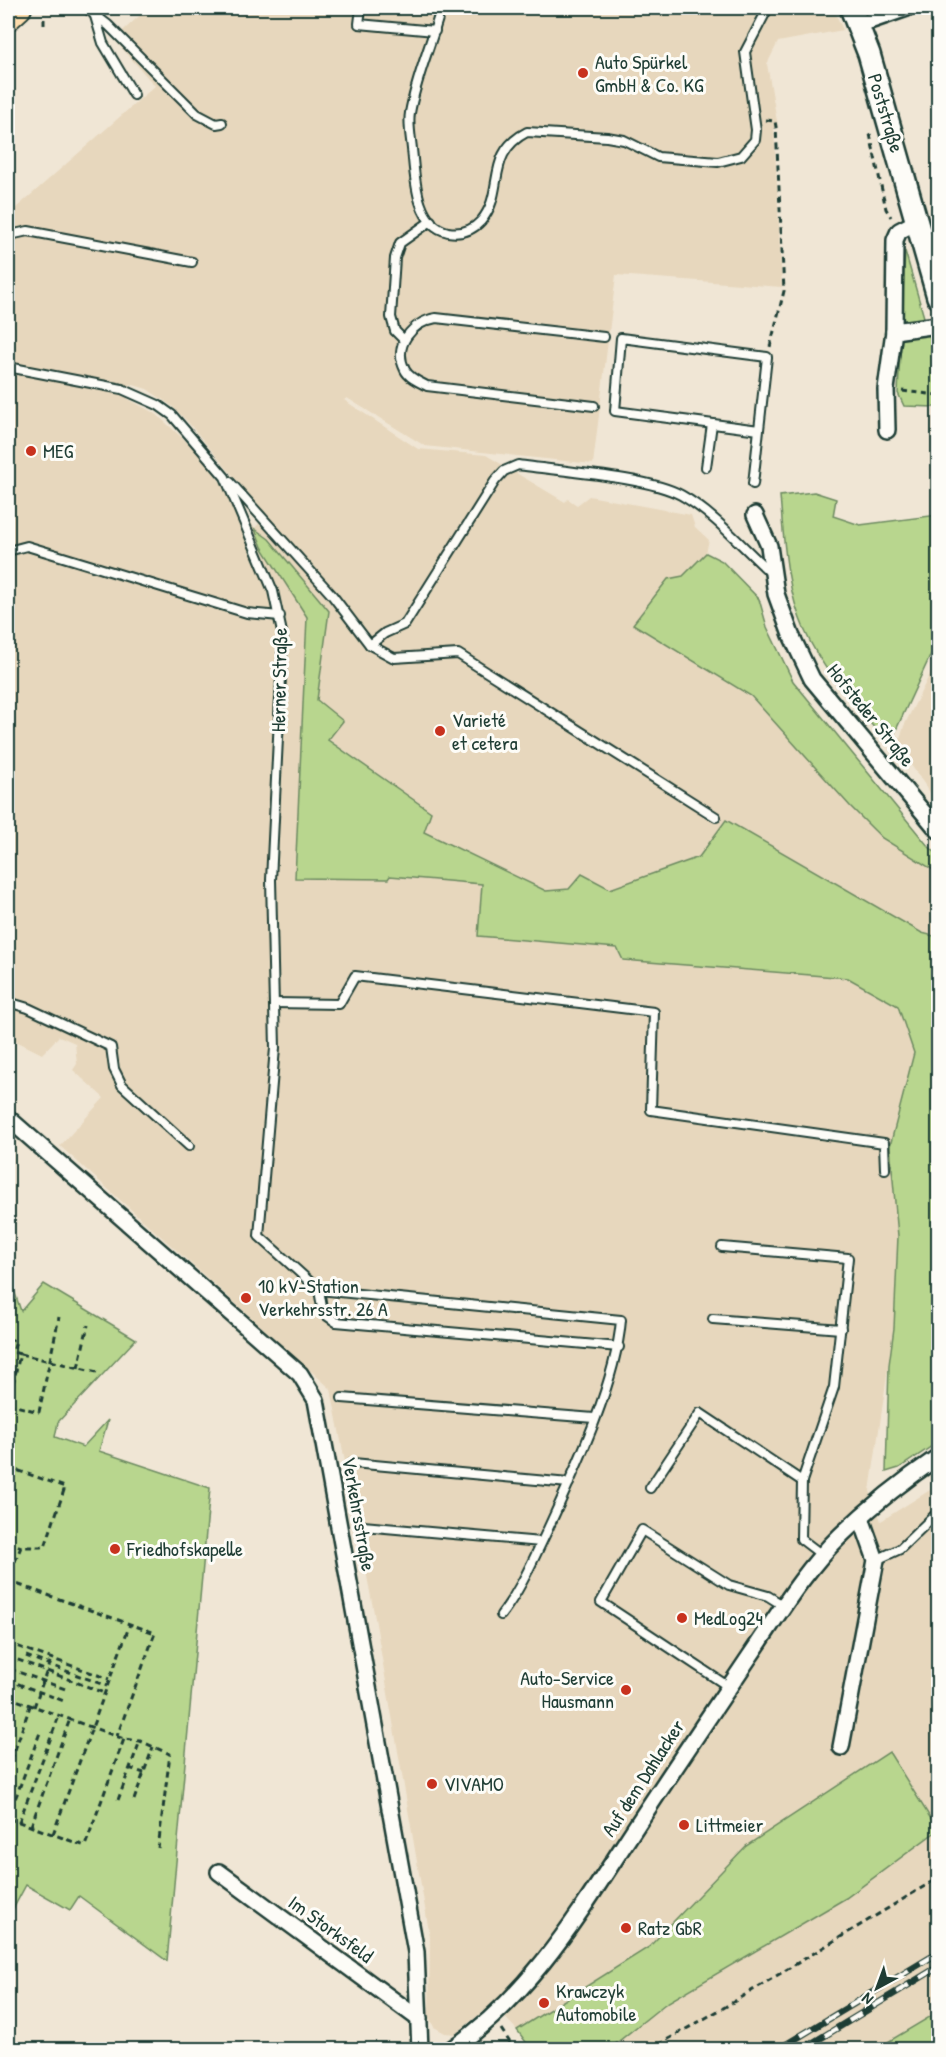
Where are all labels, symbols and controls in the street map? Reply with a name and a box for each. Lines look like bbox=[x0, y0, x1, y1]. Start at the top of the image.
place label: Auto Spürkel GmbH & Co. KG bbox=[595, 48, 704, 98]
marker: Auto Spürkel GmbH & Co. KG bbox=[576, 66, 590, 80]
street label: Poststraße bbox=[862, 70, 911, 156]
place label: MEG bbox=[43, 437, 74, 464]
marker: MEG bbox=[24, 444, 38, 458]
street label: Herner Straße bbox=[264, 627, 293, 732]
street label: Hofsteder Straße bbox=[821, 657, 921, 772]
place label: Varieté et cetera bbox=[452, 706, 518, 756]
marker: Varieté et cetera bbox=[433, 724, 447, 738]
place label: 10 kV-Station Verkehrsstr. 26 A bbox=[258, 1272, 388, 1322]
marker: 10 kV-Station Verkehrsstr. 26 A bbox=[239, 1291, 253, 1305]
street label: Verkehrsstraße bbox=[336, 1455, 383, 1573]
place label: Friedhofskapelle bbox=[126, 1535, 243, 1562]
marker: Friedhofskapelle bbox=[108, 1542, 122, 1556]
place label: MedLog24 bbox=[694, 1604, 763, 1631]
marker: MedLog24 bbox=[675, 1611, 689, 1625]
place label: Auto-Service Hausmann bbox=[520, 1664, 614, 1714]
marker: Auto-Service Hausmann bbox=[619, 1683, 633, 1697]
street label: Auf dem Dahlacker bbox=[595, 1714, 691, 1841]
place label: VIVAMO bbox=[444, 1770, 504, 1797]
marker: VIVAMO bbox=[425, 1777, 439, 1791]
place label: Littmeier bbox=[696, 1811, 764, 1838]
marker: Littmeier bbox=[677, 1818, 691, 1832]
street label: Im Storksfeld bbox=[283, 1889, 379, 1969]
place label: Ratz GbR bbox=[638, 1914, 702, 1941]
marker: Ratz GbR bbox=[619, 1921, 633, 1935]
north arrow bbox=[847, 1958, 907, 2018]
place label: Krawczyk Automobile bbox=[556, 1977, 636, 2027]
text: N bbox=[856, 1988, 878, 2010]
marker: Krawczyk Automobile bbox=[537, 1996, 551, 2010]

